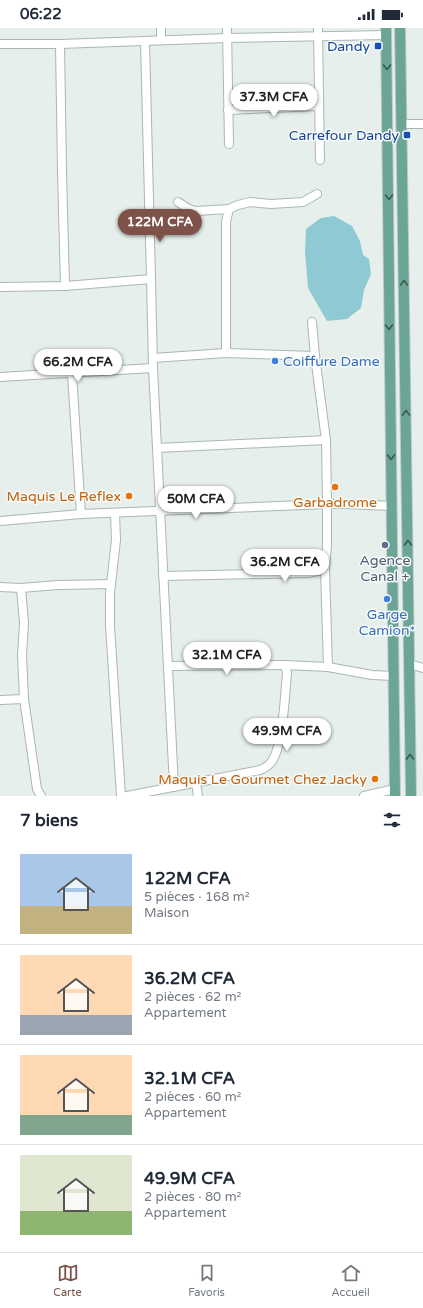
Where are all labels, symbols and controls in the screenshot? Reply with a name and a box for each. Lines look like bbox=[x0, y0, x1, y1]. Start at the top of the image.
text: 06:22 bbox=[20, 5, 62, 23]
place label: Dandy bbox=[327, 38, 370, 55]
marker: Dandy bbox=[373, 41, 383, 51]
one-way arrow bbox=[383, 64, 391, 70]
pin: 37.3M CFA bbox=[228, 84, 320, 118]
text: 37.3M CFA bbox=[239, 89, 309, 105]
place label: Carrefour Dandy bbox=[289, 127, 399, 144]
marker: Carrefour Dandy bbox=[402, 130, 412, 140]
one-way arrow bbox=[384, 194, 393, 200]
pin: 122M CFA bbox=[119, 209, 201, 243]
text: 122M CFA bbox=[127, 214, 193, 230]
one-way arrow bbox=[400, 280, 408, 286]
one-way arrow bbox=[385, 324, 393, 330]
pin: 66.2M CFA bbox=[32, 349, 124, 383]
place label: Coiffure Dame bbox=[283, 353, 380, 370]
text: 66.2M CFA bbox=[43, 354, 113, 370]
marker: Coiffure Dame bbox=[270, 356, 280, 366]
one-way arrow bbox=[402, 410, 410, 416]
one-way arrow bbox=[387, 454, 395, 460]
marker: Garbadrome bbox=[330, 482, 340, 492]
pin: 50M CFA bbox=[159, 486, 233, 520]
place label: Maquis Le Reflex bbox=[7, 488, 121, 505]
marker: Maquis Le Reflex bbox=[124, 491, 134, 501]
text: 50M CFA bbox=[167, 491, 225, 507]
place label: Garbadrome bbox=[293, 494, 377, 511]
marker: Agence Canal + bbox=[380, 540, 390, 550]
one-way arrow bbox=[404, 540, 412, 546]
pin: 36.2M CFA bbox=[239, 549, 331, 583]
place label: Agence Canal + bbox=[360, 552, 411, 585]
text: 36.2M CFA bbox=[250, 554, 320, 570]
marker: Garge Camion* bbox=[382, 594, 392, 604]
place label: Garge Camion* bbox=[359, 606, 415, 639]
pin: 32.1M CFA bbox=[181, 642, 273, 676]
text: 32.1M CFA bbox=[192, 647, 262, 663]
pin: 49.9M CFA bbox=[241, 718, 333, 752]
text: 49.9M CFA bbox=[252, 723, 322, 739]
one-way arrow bbox=[406, 754, 414, 760]
place label: Maquis Le Gourmet Chez Jacky bbox=[158, 771, 367, 788]
marker: Maquis Le Gourmet Chez Jacky bbox=[370, 774, 380, 784]
icon: filters bbox=[381, 809, 403, 831]
text: 7 biens bbox=[20, 810, 78, 831]
text: 122M CFA bbox=[144, 868, 231, 889]
icon: home bbox=[52, 870, 100, 918]
text: 5 pièces · 168 m² bbox=[144, 889, 250, 905]
text: Maison bbox=[144, 905, 189, 921]
text: 36.2M CFA bbox=[144, 968, 235, 989]
icon: home bbox=[52, 971, 100, 1019]
text: 2 pièces · 62 m² bbox=[144, 989, 241, 1005]
text: Appartement bbox=[144, 1005, 227, 1021]
text: 32.1M CFA bbox=[144, 1068, 235, 1089]
icon: home bbox=[52, 1071, 100, 1119]
text: 2 pièces · 60 m² bbox=[144, 1089, 241, 1105]
text: Appartement bbox=[144, 1105, 227, 1121]
text: 49.9M CFA bbox=[144, 1168, 235, 1189]
icon: home bbox=[52, 1171, 100, 1219]
text: 2 pièces · 80 m² bbox=[144, 1189, 241, 1205]
text: Appartement bbox=[144, 1205, 227, 1221]
tab: Carte bbox=[53, 1262, 82, 1299]
tab: Favoris bbox=[188, 1262, 225, 1299]
tab: Accueil bbox=[332, 1262, 370, 1299]

